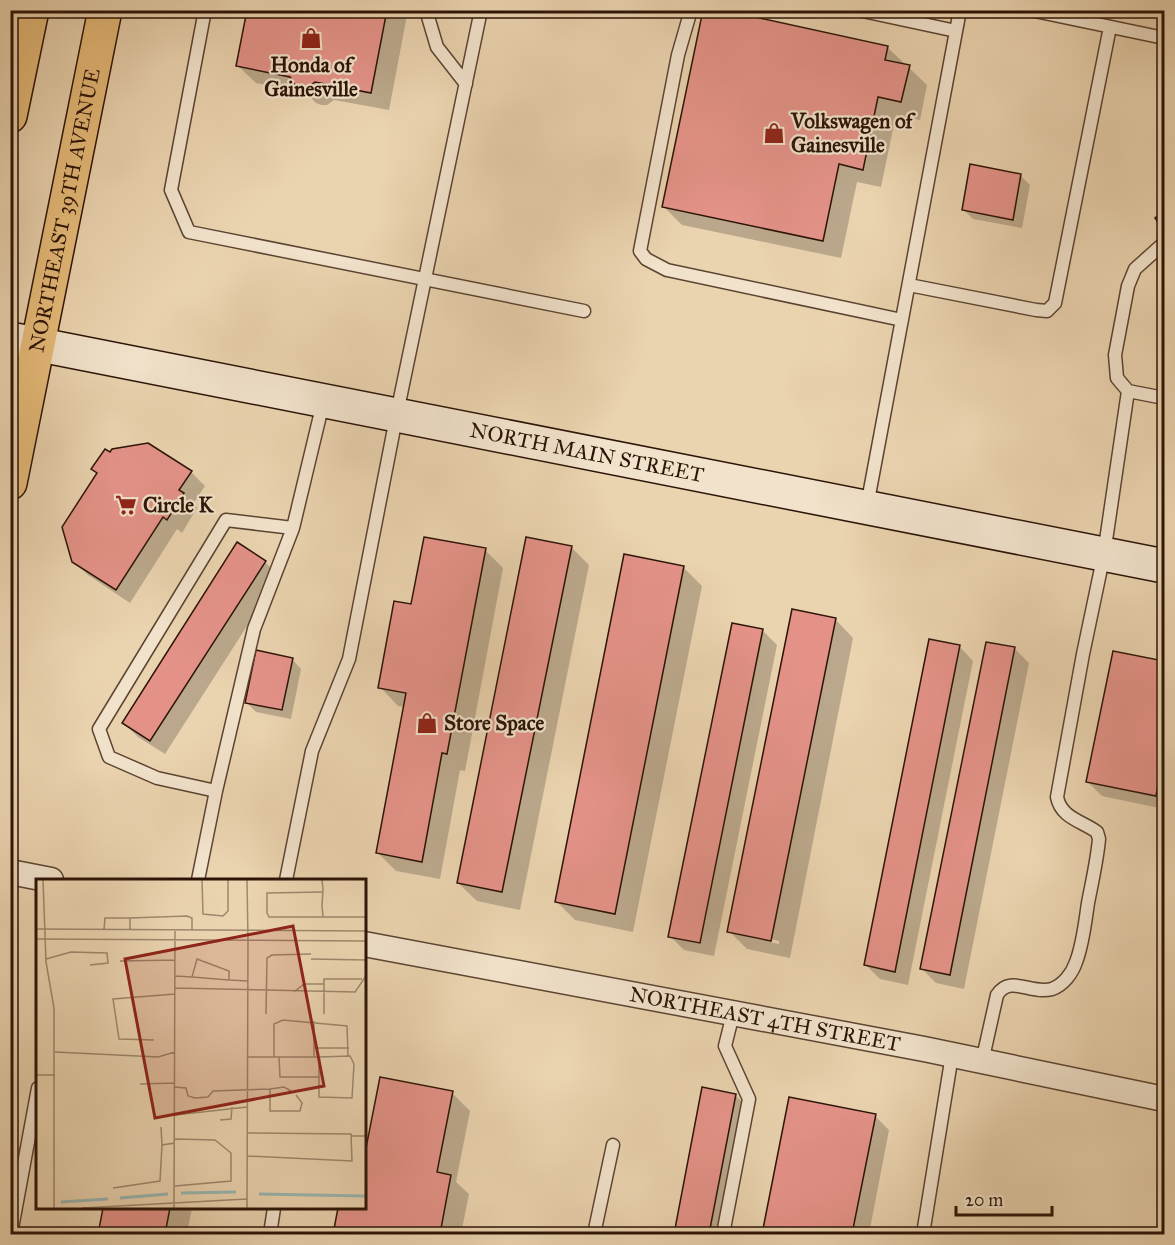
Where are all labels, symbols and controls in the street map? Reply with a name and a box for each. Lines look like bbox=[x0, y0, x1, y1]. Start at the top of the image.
shop icon: Honda of Gainesville bbox=[299, 26, 323, 50]
place label: Honda of Gainesville bbox=[264, 52, 358, 102]
street label: NORTHEAST 39TH AVENUE bbox=[24, 66, 106, 355]
place label: Volkswagen of Gainesville bbox=[790, 108, 917, 158]
shop icon: Volkswagen of Gainesville bbox=[762, 121, 786, 145]
street label: NORTH MAIN STREET bbox=[468, 417, 706, 488]
place label: Circle K bbox=[143, 492, 215, 518]
supermarket icon: Circle K bbox=[114, 493, 138, 517]
place label: Store Space bbox=[444, 710, 545, 736]
shop icon: Store Space bbox=[415, 711, 439, 735]
inset map bbox=[36, 879, 366, 1209]
street label: NORTHEAST 4TH STREET bbox=[627, 981, 903, 1057]
scale bar bbox=[956, 1179, 1052, 1217]
text: 20 m bbox=[965, 1189, 1003, 1211]

